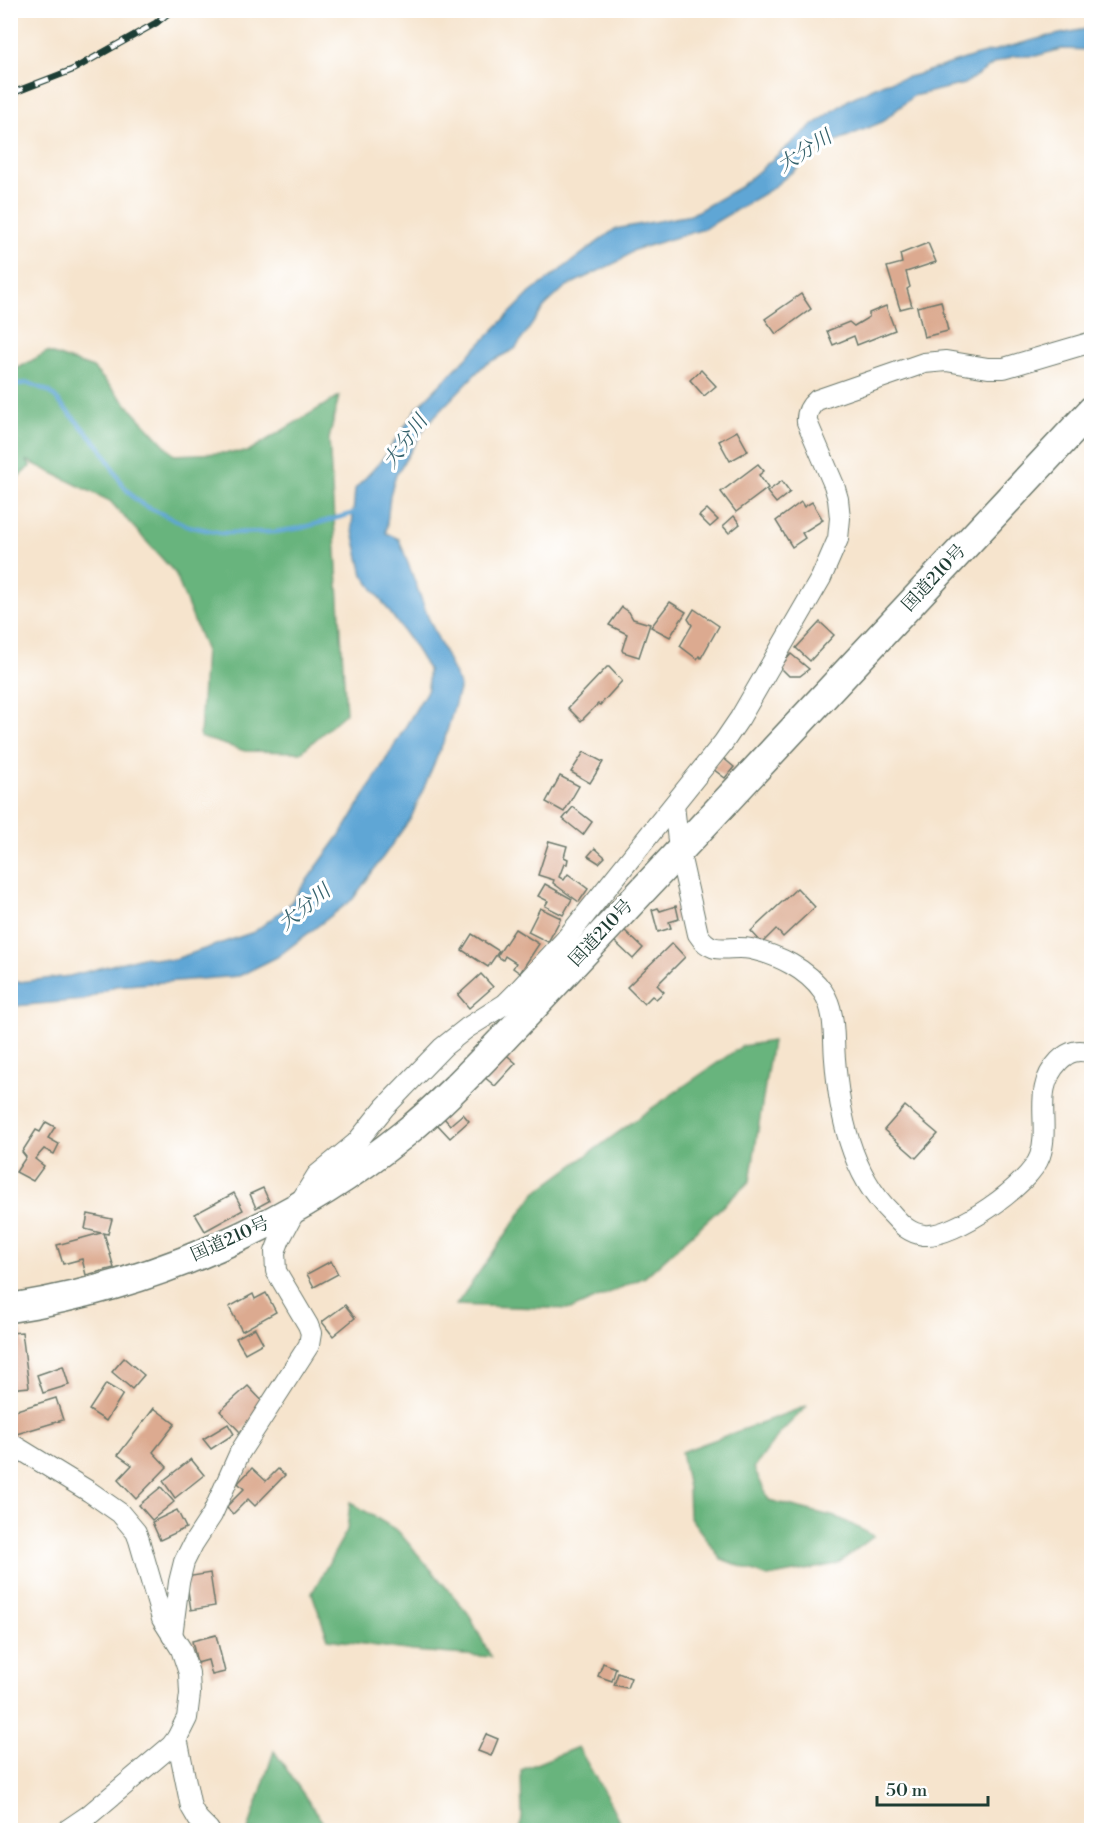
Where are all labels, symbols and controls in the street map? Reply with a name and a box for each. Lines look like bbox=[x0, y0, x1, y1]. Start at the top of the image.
water label: 大分川 bbox=[773, 124, 839, 179]
water label: 大分川 bbox=[378, 409, 435, 474]
street label: 国道210号 bbox=[897, 540, 971, 616]
water label: 大分川 bbox=[274, 878, 338, 937]
street label: 国道210号 bbox=[564, 895, 638, 971]
street label: 国道210号 bbox=[187, 1211, 273, 1267]
scale bar bbox=[877, 1769, 988, 1807]
text: 50 m bbox=[886, 1779, 928, 1802]

